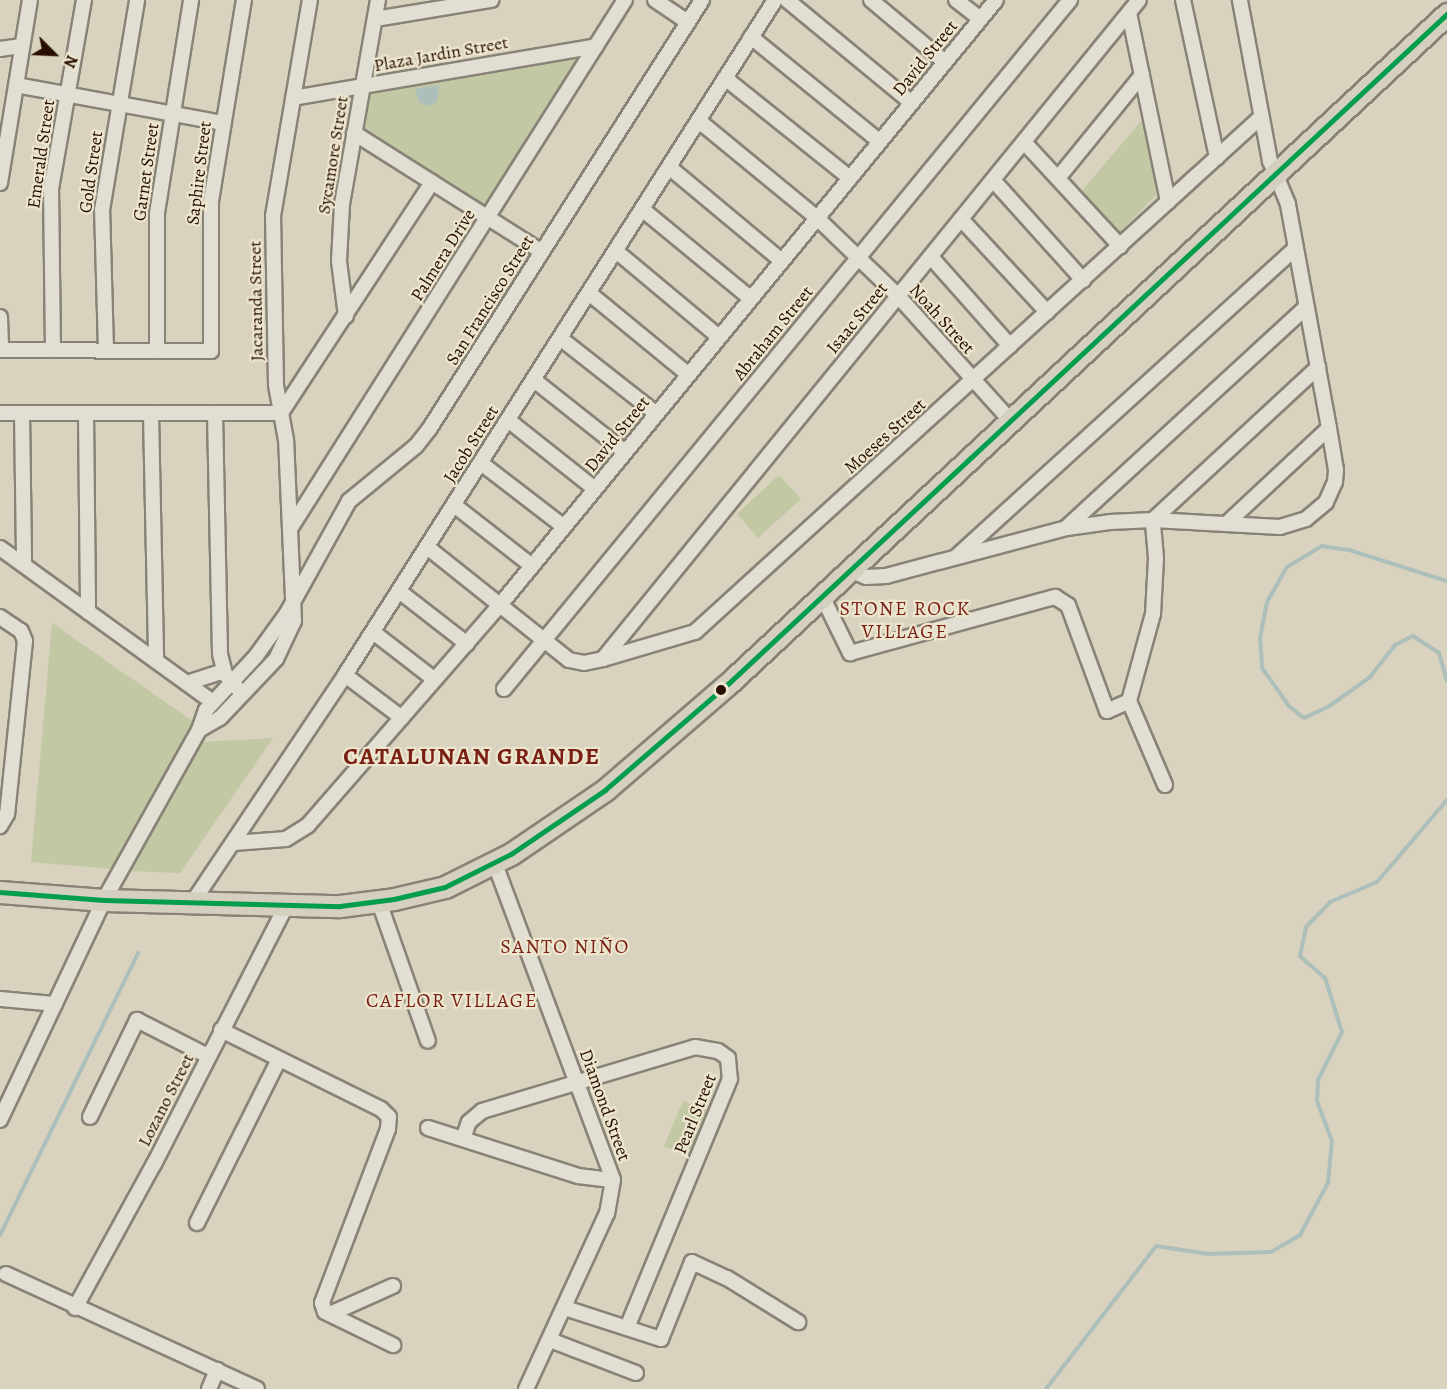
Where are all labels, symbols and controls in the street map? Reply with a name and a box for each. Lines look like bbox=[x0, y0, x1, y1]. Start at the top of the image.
street label: David Street bbox=[888, 16, 962, 100]
north arrow bbox=[24, 24, 84, 84]
street label: Plaza Jardin Street bbox=[372, 32, 510, 76]
text: N bbox=[58, 52, 83, 71]
street label: Sycamore Street bbox=[313, 94, 353, 216]
street label: Emerald Street bbox=[23, 98, 59, 210]
street label: Saphire Street bbox=[182, 120, 216, 226]
street label: Garnet Street bbox=[128, 122, 164, 222]
street label: Gold Street bbox=[75, 130, 107, 214]
street label: Palmera Drive bbox=[406, 205, 480, 305]
street label: San Francisco Street bbox=[441, 231, 539, 369]
street label: Jacaranda Street bbox=[244, 241, 268, 361]
street label: Isaac Street bbox=[822, 278, 892, 358]
street label: Noah Street bbox=[905, 279, 979, 359]
street label: Abraham Street bbox=[728, 281, 818, 385]
street label: David Street bbox=[580, 392, 654, 476]
street label: Moeses Street bbox=[840, 394, 930, 478]
street label: Jacob Street bbox=[439, 401, 503, 487]
district label: STONE ROCK VILLAGE bbox=[839, 597, 971, 644]
unlabelled marker bbox=[715, 684, 727, 696]
district label: CATALUNAN GRANDE bbox=[343, 743, 601, 771]
district label: SANTO NIÑO bbox=[500, 934, 630, 958]
district label: CAFLOR VILLAGE bbox=[366, 988, 538, 1012]
street label: Diamond Street bbox=[575, 1046, 635, 1164]
street label: Lozano Street bbox=[133, 1050, 199, 1150]
street label: Pearl Street bbox=[669, 1071, 721, 1157]

